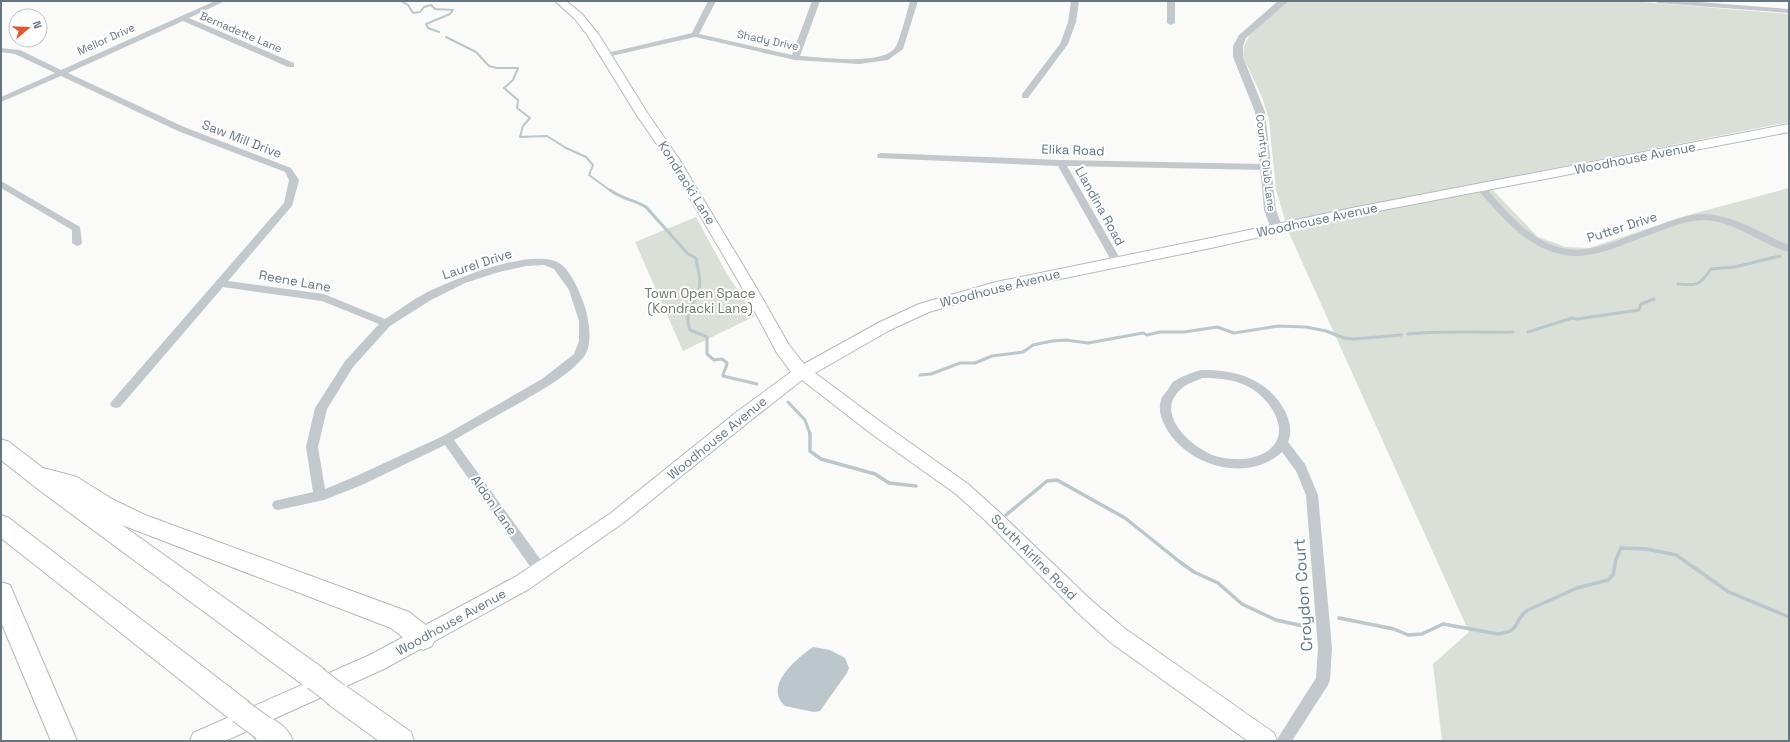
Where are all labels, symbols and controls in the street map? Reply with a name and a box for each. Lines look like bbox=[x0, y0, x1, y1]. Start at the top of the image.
north arrow bbox=[8, 8, 48, 48]
street label: Bernadette Lane bbox=[198, 8, 284, 56]
text: N bbox=[30, 19, 45, 31]
street label: Mellor Drive bbox=[75, 20, 137, 58]
street label: Shady Drive bbox=[736, 27, 800, 53]
street label: Country Club Lane bbox=[1253, 114, 1279, 212]
street label: Saw Mill Drive bbox=[200, 116, 284, 162]
street label: Kondracki Lane bbox=[654, 138, 720, 228]
street label: Woodhouse Avenue bbox=[1573, 138, 1697, 178]
street label: Elika Road bbox=[1041, 140, 1105, 160]
street label: Liandina Road bbox=[1071, 163, 1129, 249]
street label: Woodhouse Avenue bbox=[1255, 199, 1379, 241]
street label: Putter Drive bbox=[1585, 208, 1659, 246]
street label: Laurel Drive bbox=[440, 245, 514, 283]
street label: Woodhouse Avenue bbox=[938, 265, 1062, 311]
street label: Reene Lane bbox=[258, 266, 332, 296]
park label: Town Open Space (Kondracki Lane) bbox=[644, 285, 756, 317]
street label: Woodhouse Avenue bbox=[664, 393, 770, 483]
street label: Aldon Lane bbox=[467, 472, 521, 538]
street label: South Airline Road bbox=[987, 510, 1081, 604]
street label: Croydon Court bbox=[1289, 538, 1317, 652]
street label: Woodhouse Avenue bbox=[393, 585, 509, 659]

